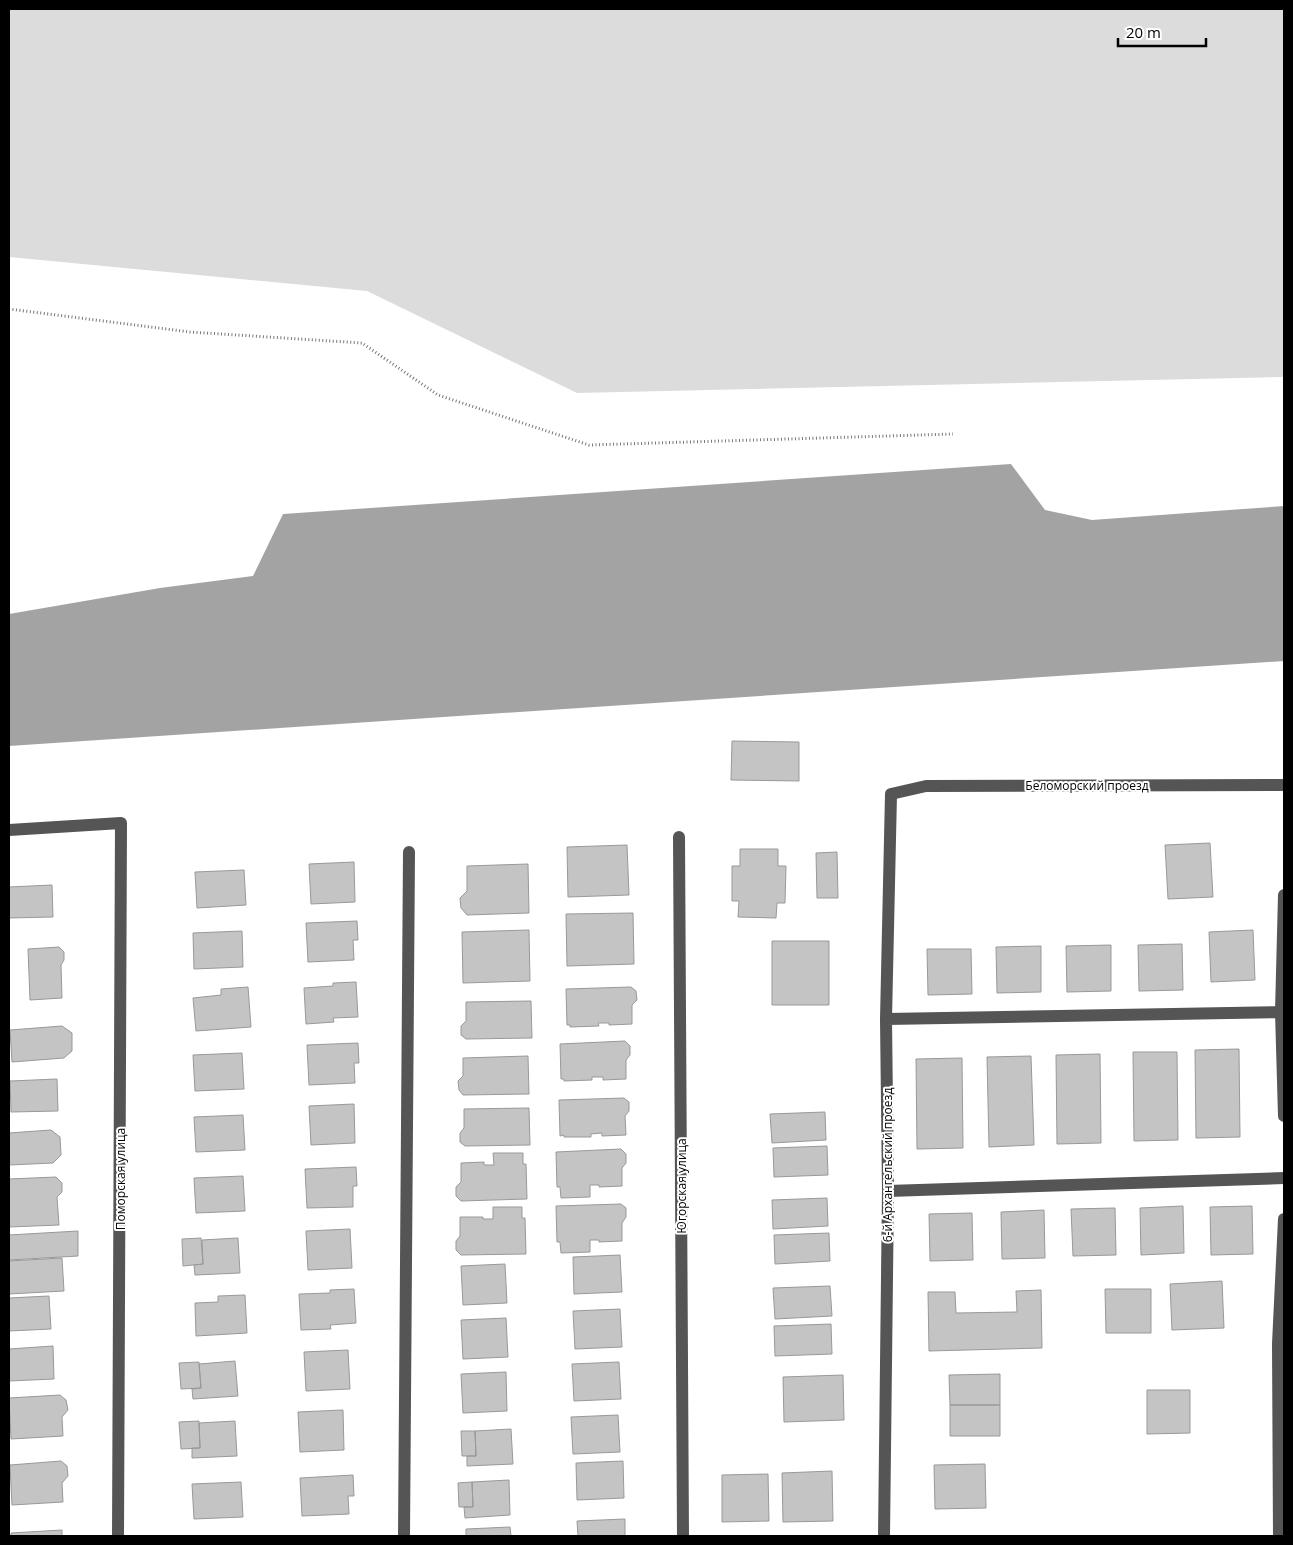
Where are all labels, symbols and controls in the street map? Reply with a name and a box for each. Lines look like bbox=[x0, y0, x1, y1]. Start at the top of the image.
scale bar bbox=[1118, 15, 1206, 47]
text: 20 m bbox=[1126, 22, 1161, 42]
street label: Беломорский проезд bbox=[1025, 777, 1149, 794]
street label: 6-й Архангельский проезд bbox=[879, 1088, 896, 1242]
street label: Поморская улица bbox=[112, 1128, 129, 1230]
street label: Югорская улица bbox=[673, 1138, 690, 1234]

